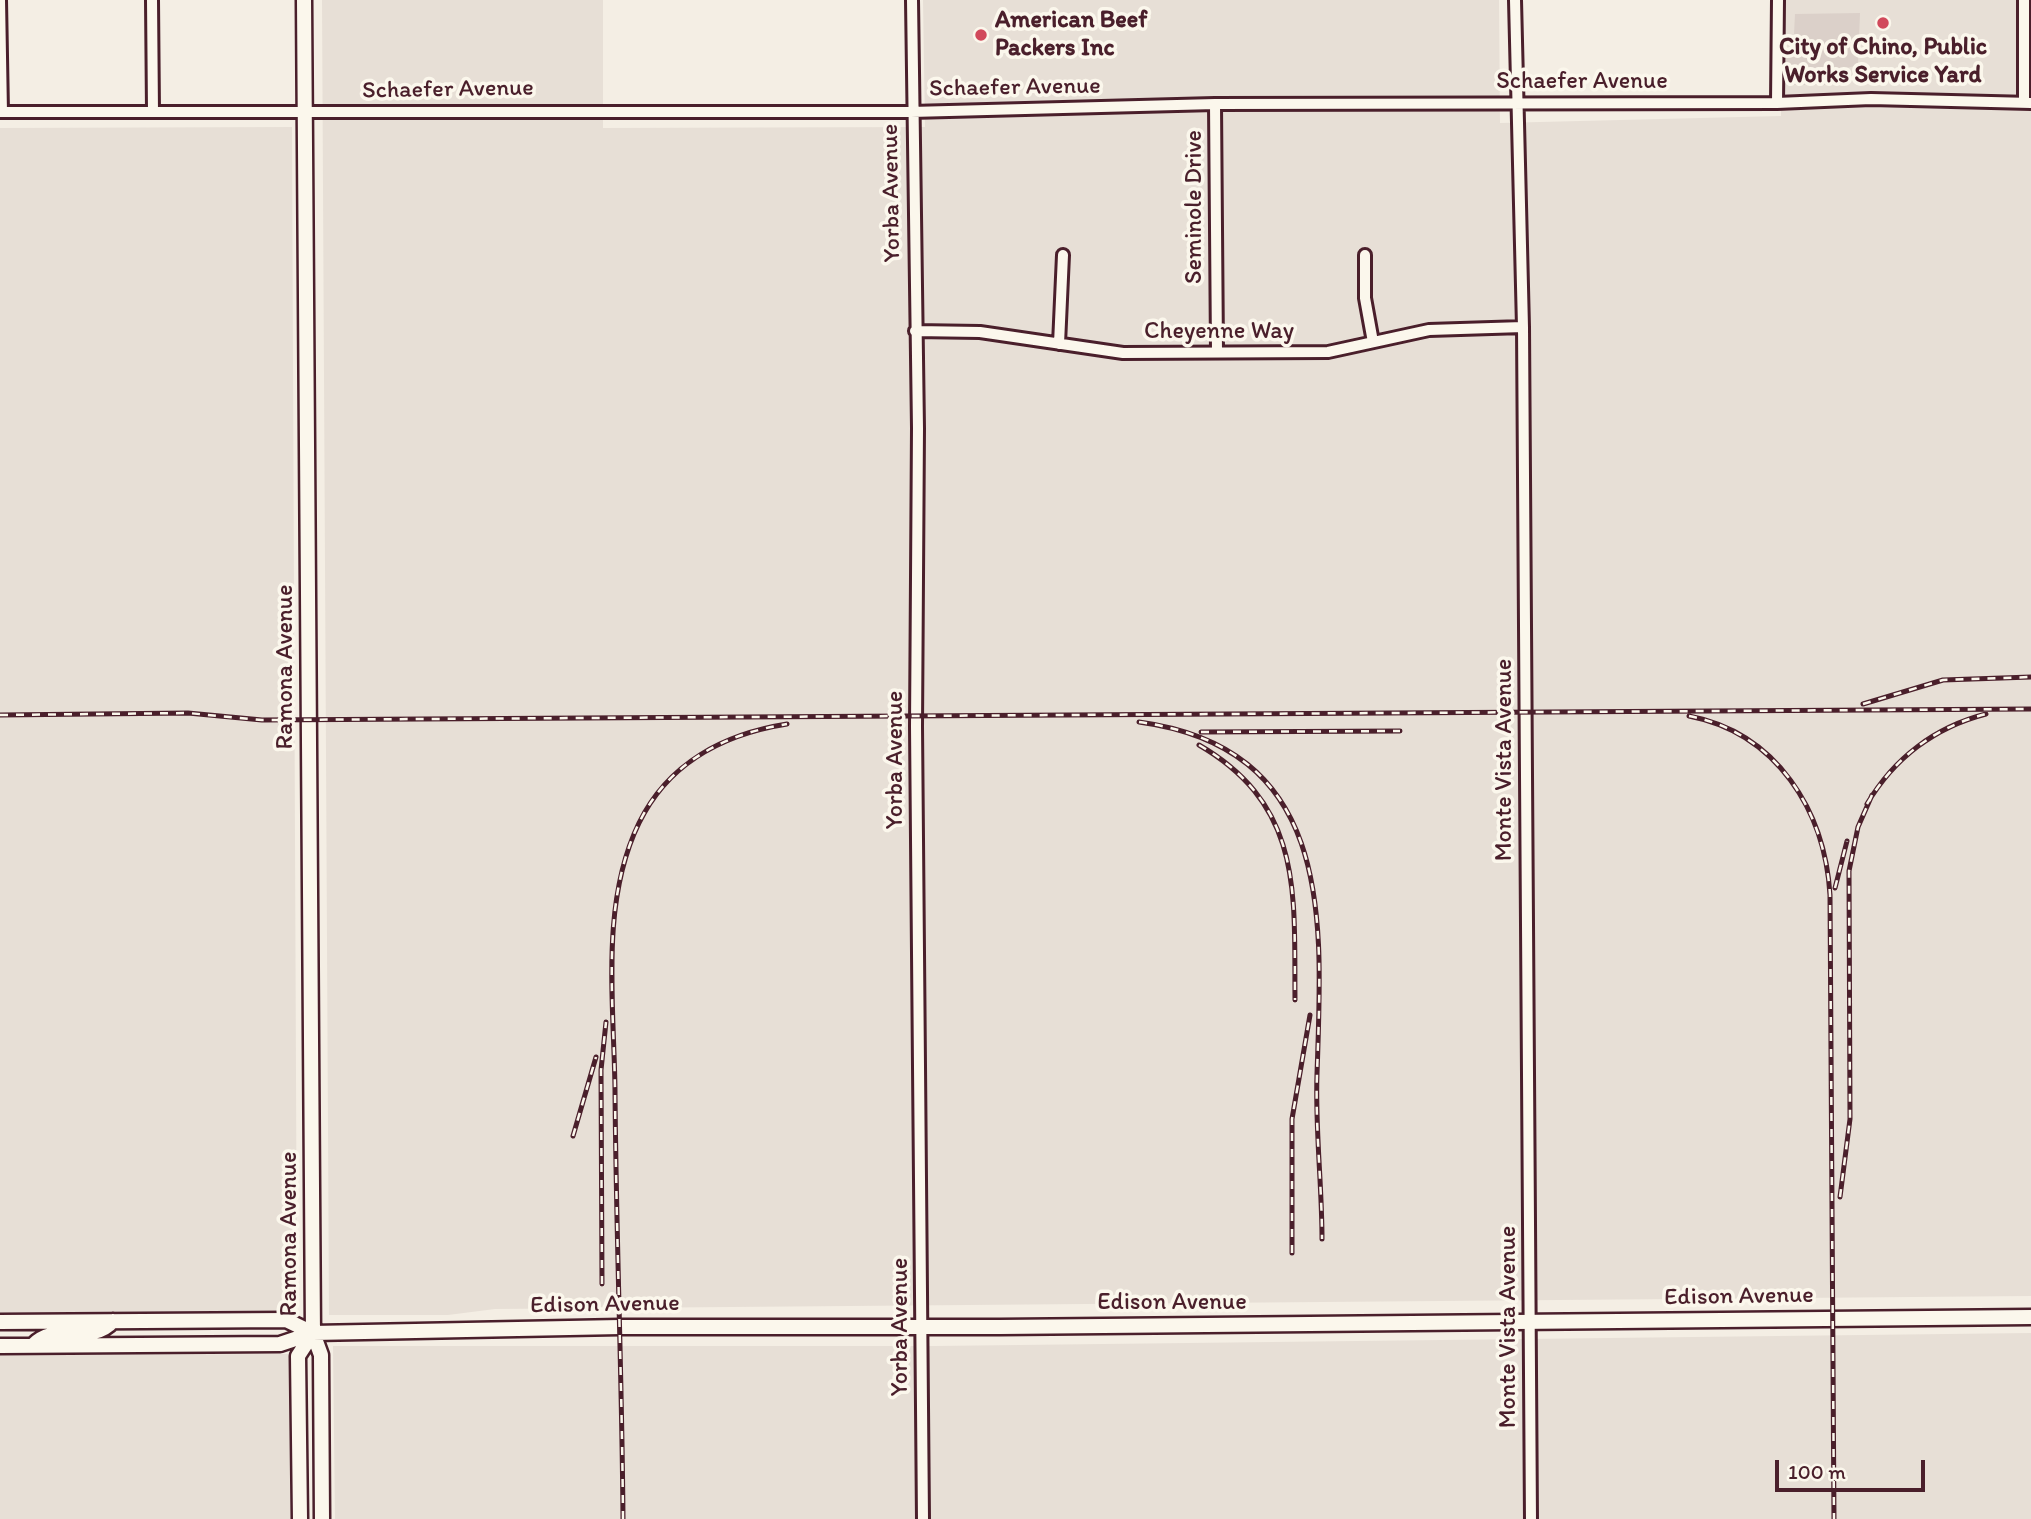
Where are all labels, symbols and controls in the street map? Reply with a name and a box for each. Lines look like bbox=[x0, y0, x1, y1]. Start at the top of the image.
place label: American Beef Packers Inc bbox=[995, 7, 1147, 63]
marker: City of Chino, Public Works Service Yard bbox=[1875, 15, 1891, 31]
marker: American Beef Packers Inc bbox=[973, 27, 989, 43]
place label: City of Chino, Public Works Service Yard bbox=[1779, 34, 1987, 90]
street label: Schaefer Avenue bbox=[1496, 68, 1668, 96]
street label: Schaefer Avenue bbox=[929, 72, 1101, 104]
street label: Schaefer Avenue bbox=[362, 74, 534, 106]
street label: Yorba Avenue bbox=[876, 123, 908, 263]
street label: Seminole Drive bbox=[1181, 130, 1209, 284]
street label: Cheyenne Way bbox=[1144, 318, 1294, 346]
street label: Ramona Avenue bbox=[272, 584, 300, 750]
street label: Monte Vista Avenue bbox=[1491, 659, 1519, 861]
street label: Yorba Avenue bbox=[882, 691, 910, 829]
street label: Ramona Avenue bbox=[276, 1151, 304, 1317]
street label: Monte Vista Avenue bbox=[1495, 1226, 1523, 1428]
street label: Yorba Avenue bbox=[887, 1258, 915, 1396]
street label: Edison Avenue bbox=[1664, 1281, 1814, 1313]
street label: Edison Avenue bbox=[530, 1289, 680, 1321]
street label: Edison Avenue bbox=[1097, 1289, 1247, 1317]
scale bar bbox=[1779, 1446, 1930, 1490]
text: 100 m bbox=[1788, 1459, 1846, 1484]

